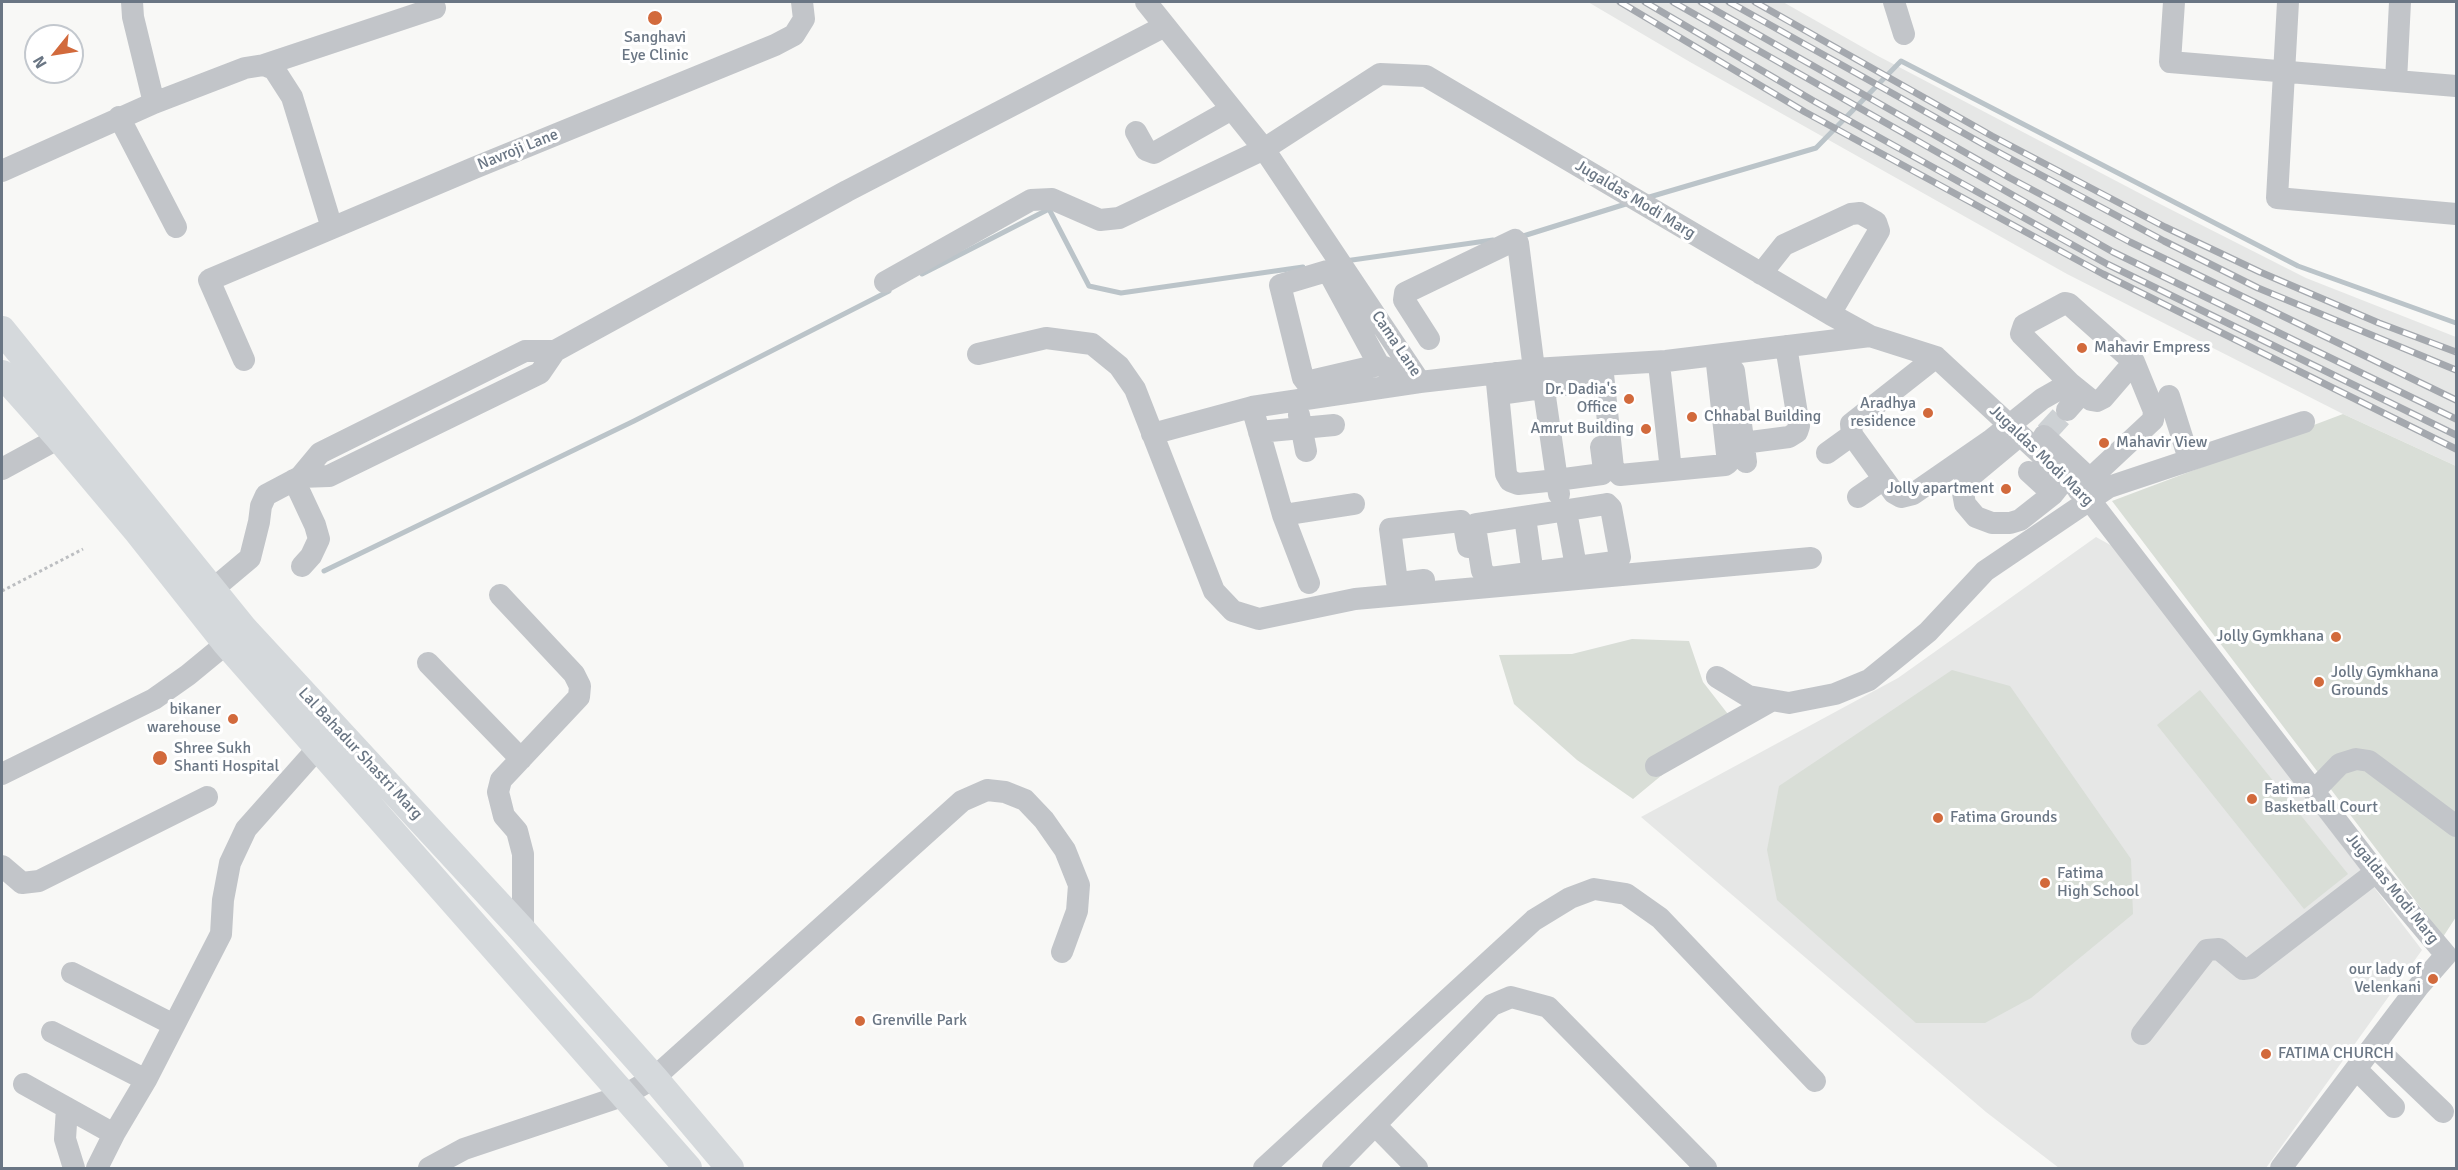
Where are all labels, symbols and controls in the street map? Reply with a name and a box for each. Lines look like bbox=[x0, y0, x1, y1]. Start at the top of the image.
marker: Sanghavi Eye Clinic bbox=[646, 9, 664, 27]
north arrow bbox=[24, 24, 84, 84]
place label: Sanghavi Eye Clinic bbox=[622, 28, 688, 66]
text: N bbox=[29, 52, 52, 72]
street label: Navroji Lane bbox=[475, 125, 561, 175]
street label: Jugaldas Modi Marg bbox=[1571, 157, 1699, 243]
street label: Cama Lane bbox=[1367, 308, 1425, 380]
place label: Mahavir Empress bbox=[2094, 338, 2210, 358]
marker: Mahavir Empress bbox=[2075, 341, 2089, 355]
place label: Dr. Dadia's Office bbox=[1545, 380, 1617, 418]
marker: Dr. Dadia's Office bbox=[1622, 392, 1636, 406]
place label: Aradhya residence bbox=[1850, 394, 1916, 432]
street label: Jugaldas Modi Marg bbox=[1985, 402, 2097, 510]
marker: Aradhya residence bbox=[1921, 406, 1935, 420]
place label: Chhabal Building bbox=[1704, 407, 1821, 427]
marker: Chhabal Building bbox=[1685, 410, 1699, 424]
place label: Amrut Building bbox=[1530, 419, 1634, 439]
marker: Amrut Building bbox=[1639, 422, 1653, 436]
place label: Mahavir View bbox=[2116, 433, 2207, 453]
marker: Mahavir View bbox=[2097, 436, 2111, 450]
place label: Jolly apartment bbox=[1887, 479, 1994, 499]
marker: Jolly apartment bbox=[1999, 482, 2013, 496]
place label: Jolly Gymkhana bbox=[2216, 627, 2324, 647]
marker: Jolly Gymkhana bbox=[2329, 630, 2343, 644]
place label: Jolly Gymkhana Grounds bbox=[2331, 663, 2439, 701]
marker: Jolly Gymkhana Grounds bbox=[2312, 675, 2326, 689]
street label: Lal Bahadur Shastri Marg bbox=[294, 684, 426, 824]
place label: bikaner warehouse bbox=[147, 700, 221, 738]
marker: bikaner warehouse bbox=[226, 712, 240, 726]
place label: Shree Sukh Shanti Hospital bbox=[174, 739, 279, 777]
marker: Shree Sukh Shanti Hospital bbox=[151, 749, 169, 767]
place label: Fatima Basketball Court bbox=[2264, 780, 2378, 818]
marker: Fatima Basketball Court bbox=[2245, 792, 2259, 806]
place label: Fatima Grounds bbox=[1950, 808, 2057, 828]
marker: Fatima Grounds bbox=[1931, 811, 1945, 825]
street label: Jugaldas Modi Marg bbox=[2341, 830, 2443, 948]
place label: Fatima High School bbox=[2057, 864, 2139, 902]
marker: Fatima High School bbox=[2038, 876, 2052, 890]
place label: our lady of Velenkani bbox=[2349, 960, 2421, 998]
marker: our lady of Velenkani bbox=[2426, 972, 2440, 986]
place label: Grenville Park bbox=[872, 1011, 967, 1031]
marker: Grenville Park bbox=[853, 1014, 867, 1028]
place label: FATIMA CHURCH bbox=[2278, 1044, 2394, 1064]
marker: FATIMA CHURCH bbox=[2259, 1047, 2273, 1061]

